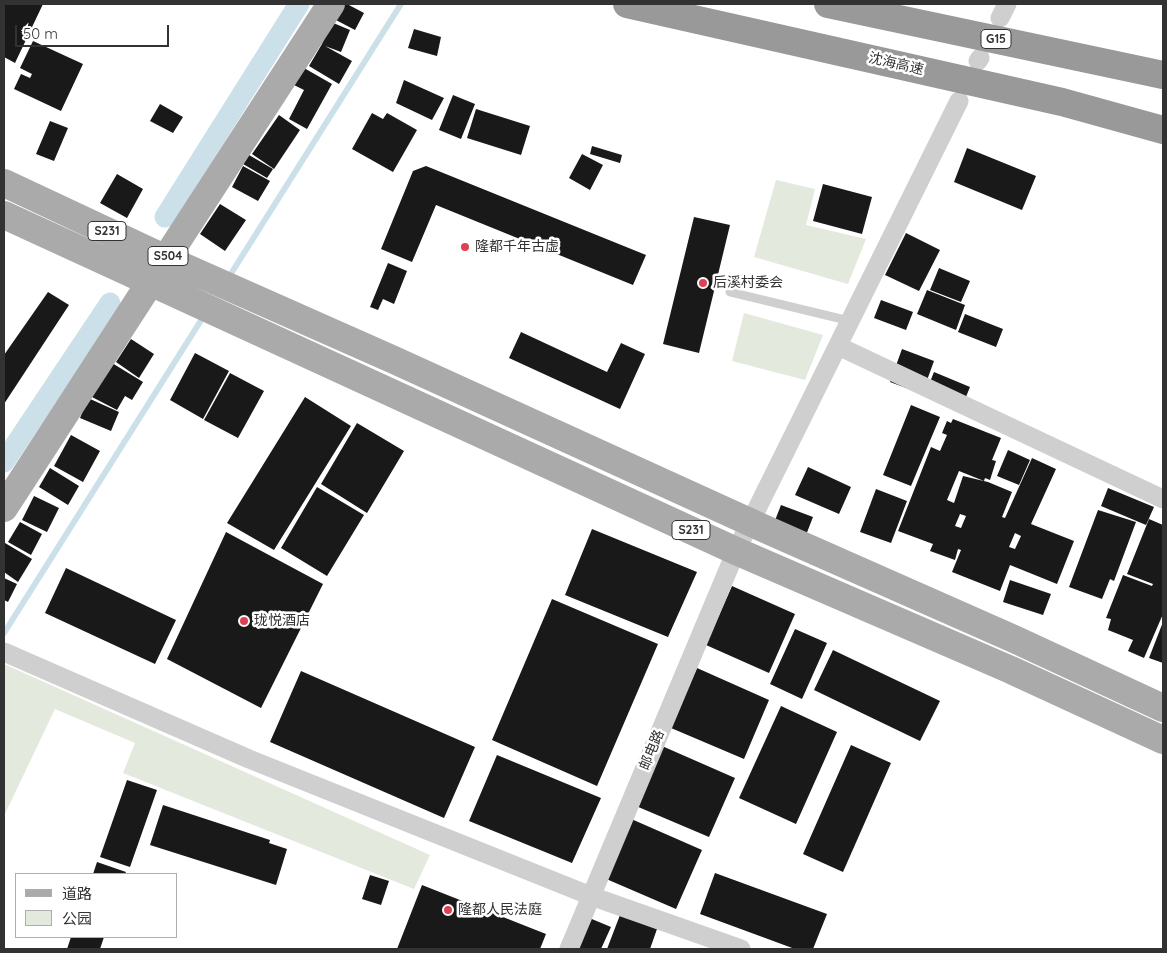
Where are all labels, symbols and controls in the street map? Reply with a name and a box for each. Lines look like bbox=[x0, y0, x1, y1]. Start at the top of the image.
scale bar bbox=[18, 15, 171, 47]
text: 50 m bbox=[23, 24, 58, 43]
road number: G15 bbox=[981, 30, 1011, 48]
street label: 沈海高速 bbox=[867, 50, 925, 78]
road number: S231 bbox=[88, 222, 126, 240]
place label: 隆都千年古虚 bbox=[475, 239, 559, 255]
marker: 隆都千年古虚 bbox=[459, 241, 471, 253]
road number: S504 bbox=[148, 247, 188, 266]
place label: 后溪村委会 bbox=[713, 275, 783, 291]
marker: 后溪村委会 bbox=[697, 277, 709, 289]
road number: S231 bbox=[672, 520, 710, 540]
place label: 珑悦酒店 bbox=[254, 613, 310, 629]
marker: 珑悦酒店 bbox=[238, 615, 250, 627]
street label: 邮电路 bbox=[636, 727, 668, 773]
legend bbox=[15, 873, 178, 938]
text: 道路 bbox=[62, 884, 92, 903]
place label: 隆都人民法庭 bbox=[458, 902, 542, 918]
marker: 隆都人民法庭 bbox=[442, 904, 454, 916]
text: 公园 bbox=[62, 909, 92, 928]

